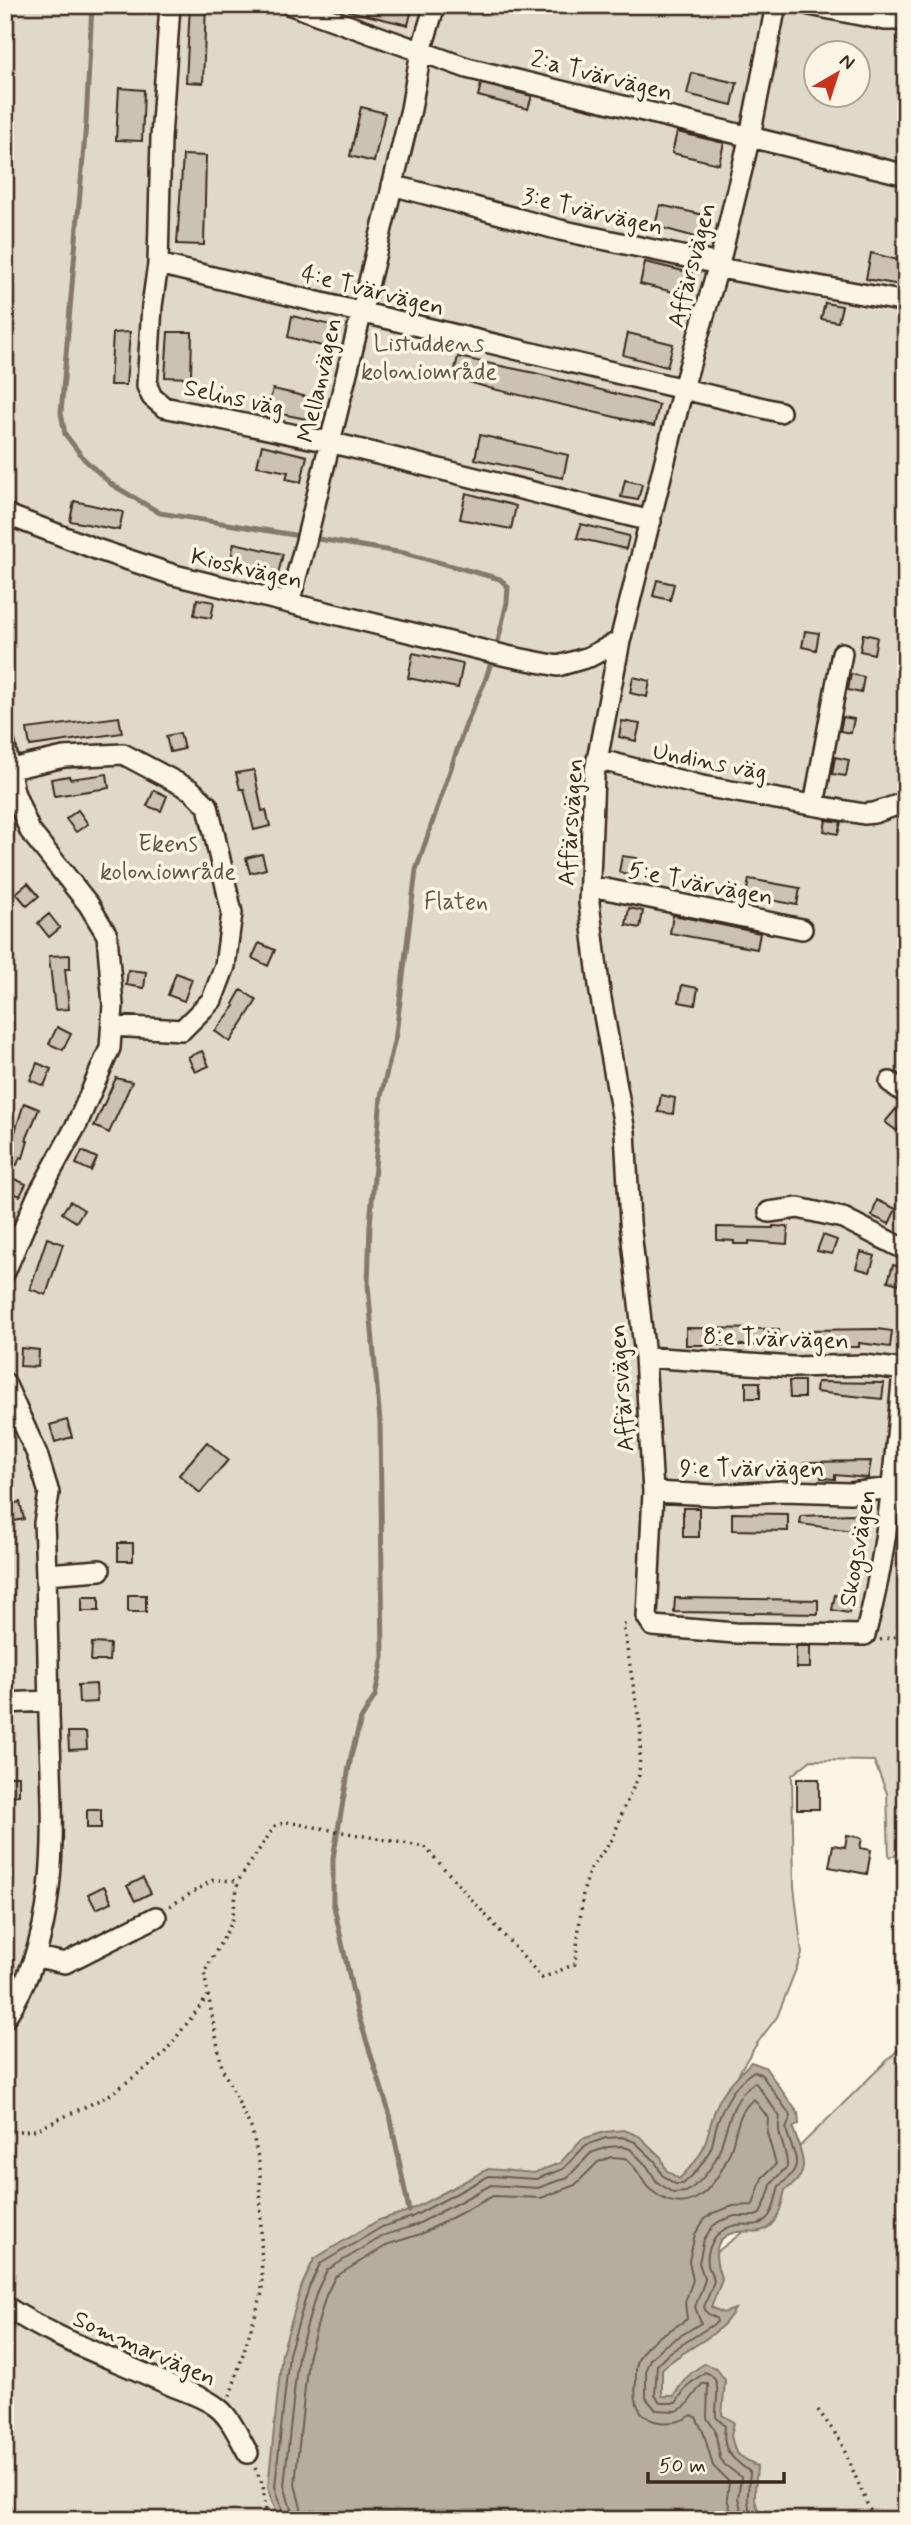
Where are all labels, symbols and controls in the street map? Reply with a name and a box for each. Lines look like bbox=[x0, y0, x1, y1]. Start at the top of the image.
north arrow bbox=[802, 38, 872, 108]
street label: 2:a Tvärvägen bbox=[528, 44, 676, 109]
text: N bbox=[834, 48, 860, 76]
street label: 3:e Tvärvägen bbox=[519, 181, 666, 244]
street label: Affärsvägen bbox=[661, 200, 724, 331]
street label: 4:e Tvärvägen bbox=[298, 259, 447, 324]
street label: Mellanvägen bbox=[291, 315, 350, 446]
park label: Listuddens koloniområde bbox=[361, 329, 497, 388]
street label: Selins väg bbox=[181, 373, 286, 424]
street label: Kioskvägen bbox=[188, 542, 306, 597]
street label: Undins väg bbox=[650, 736, 769, 789]
street label: Affärsvägen bbox=[552, 757, 591, 887]
park label: Ekens koloniområde bbox=[100, 829, 236, 888]
street label: 5:e Tvärvägen bbox=[626, 855, 776, 914]
park label: Flaten bbox=[424, 887, 488, 918]
street label: 8:e Tvärvägen bbox=[702, 1321, 849, 1358]
street label: Affärsvägen bbox=[603, 1323, 642, 1453]
street label: 9:e Tvärvägen bbox=[680, 1454, 824, 1485]
street label: Skogsvägen bbox=[833, 1487, 886, 1610]
street label: Sommarvägen bbox=[68, 2304, 221, 2395]
scale bar bbox=[648, 2441, 785, 2485]
text: 50 m bbox=[659, 2452, 706, 2480]

